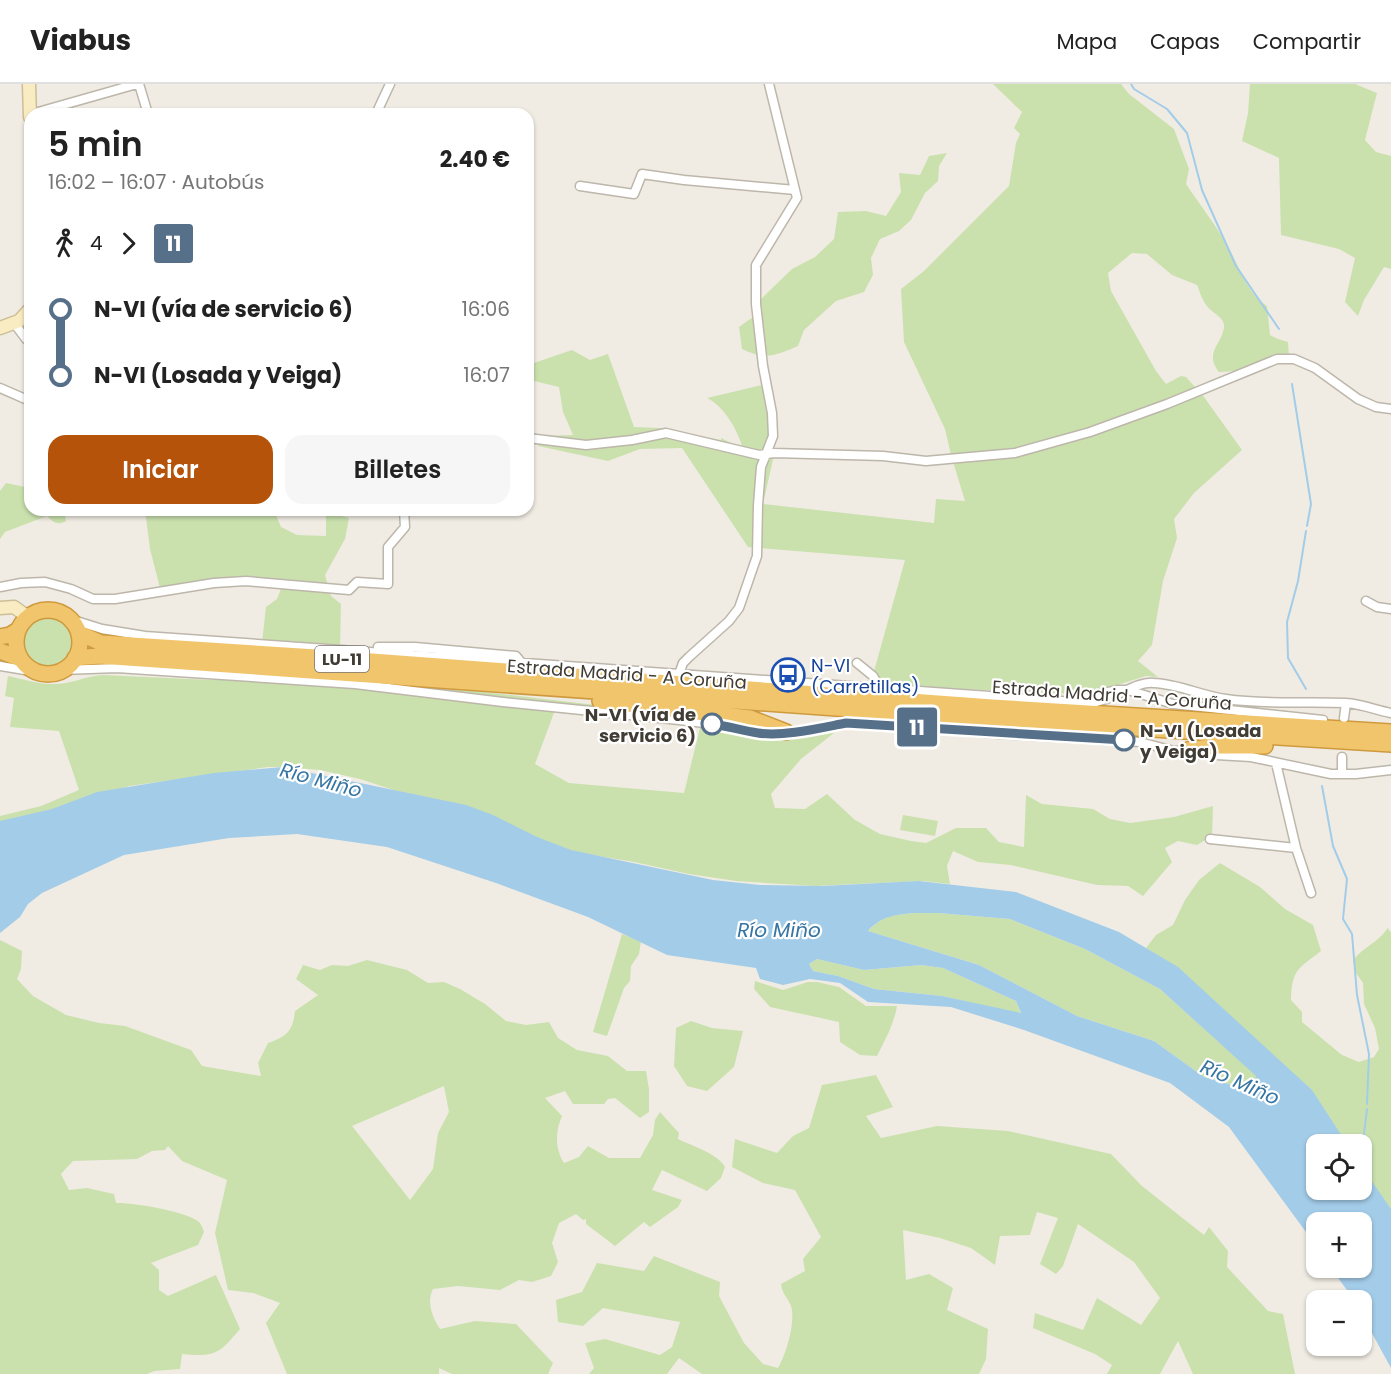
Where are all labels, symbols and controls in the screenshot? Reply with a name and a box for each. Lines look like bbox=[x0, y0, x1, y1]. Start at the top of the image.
text: Viabus bbox=[30, 21, 131, 60]
text: Mapa bbox=[1056, 27, 1117, 56]
text: Capas bbox=[1150, 27, 1220, 56]
text: Compartir bbox=[1253, 27, 1361, 56]
text: 5 min bbox=[48, 121, 143, 168]
text: 2.40 € bbox=[440, 144, 510, 175]
text: 16:02 – 16:07 · Autobús bbox=[48, 168, 265, 196]
icon: walk bbox=[48, 227, 81, 260]
icon: forward bbox=[112, 227, 145, 260]
text: 4 bbox=[90, 229, 103, 257]
text: 11 bbox=[166, 229, 181, 258]
text: N-VI (vía de servicio 6) bbox=[94, 294, 353, 325]
text: 16:06 bbox=[461, 295, 510, 323]
text: N-VI (Losada y Veiga) bbox=[94, 360, 342, 391]
text: 16:07 bbox=[463, 361, 510, 389]
button: Iniciar bbox=[48, 435, 273, 504]
button: Billetes bbox=[285, 435, 510, 504]
road number: LU-11 bbox=[315, 646, 369, 672]
street label: Estrada Madrid - A Coruña bbox=[506, 653, 748, 695]
place label: N-VI (Carretillas) bbox=[811, 653, 919, 699]
bus stop icon: N-VI (Carretillas) bbox=[770, 657, 806, 693]
street label: Estrada Madrid - A Coruña bbox=[991, 674, 1233, 716]
place label: N-VI (vía de servicio 6) bbox=[585, 702, 696, 748]
line badge: 11 bbox=[890, 708, 944, 746]
marker: N-VI (vía de servicio 6) bbox=[701, 713, 723, 735]
text: 11 bbox=[909, 713, 925, 742]
place label: N-VI (Losada y Veiga) bbox=[1139, 718, 1262, 764]
marker: N-VI (Losada y Veiga) bbox=[1113, 729, 1135, 751]
water label: Río Miño bbox=[277, 756, 365, 804]
water label: Río Miño bbox=[737, 916, 821, 944]
water label: Río Miño bbox=[1196, 1052, 1284, 1112]
map controls bbox=[1306, 1134, 1372, 1356]
button: locate bbox=[1306, 1134, 1372, 1200]
button: + bbox=[1306, 1212, 1372, 1278]
button: − bbox=[1306, 1290, 1372, 1356]

